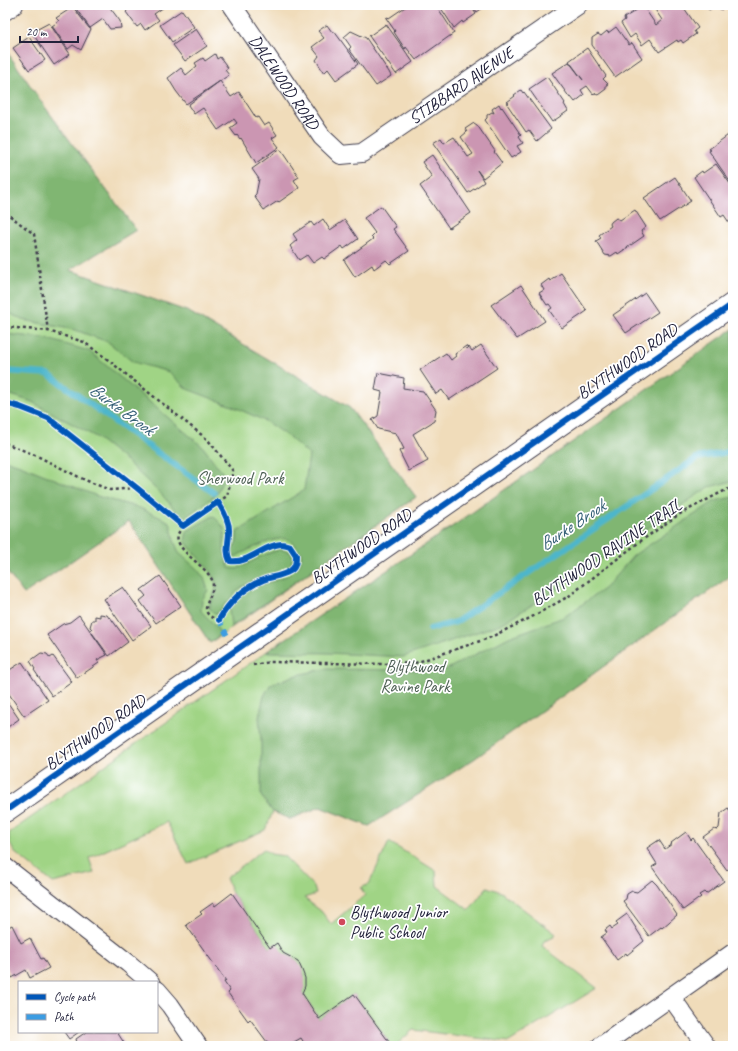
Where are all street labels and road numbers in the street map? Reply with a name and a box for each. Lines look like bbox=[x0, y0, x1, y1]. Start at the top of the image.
street label: DALEWOOD ROAD bbox=[244, 31, 325, 135]
street label: STIBBARD AVENUE bbox=[405, 41, 520, 129]
street label: BLYTHWOOD ROAD bbox=[573, 318, 684, 404]
street label: BLYTHWOOD RAVINE TRAIL bbox=[527, 494, 686, 610]
street label: BLYTHWOOD ROAD bbox=[307, 503, 418, 589]
street label: BLYTHWOOD ROAD bbox=[41, 689, 152, 775]

